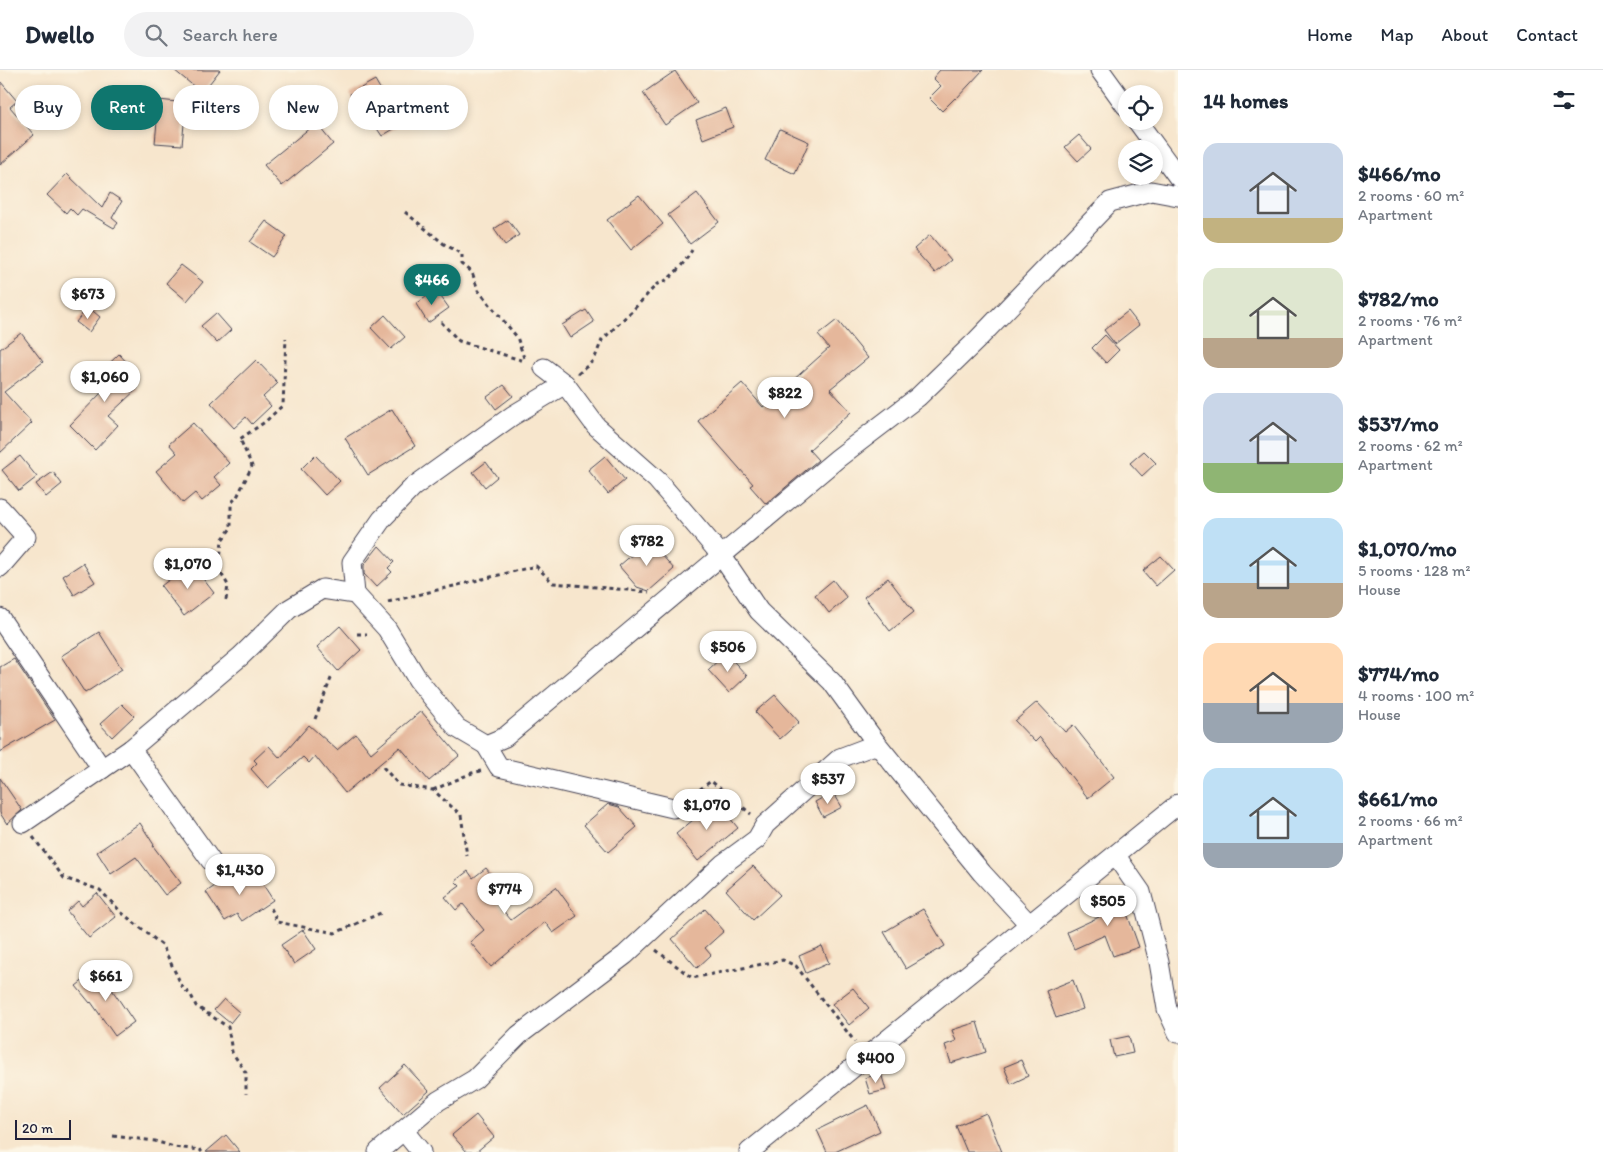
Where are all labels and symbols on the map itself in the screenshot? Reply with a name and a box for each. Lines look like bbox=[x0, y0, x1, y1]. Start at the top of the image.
pin: $466 bbox=[402, 264, 462, 306]
pin: $673 bbox=[58, 278, 118, 320]
pin: $1,060 bbox=[64, 360, 146, 403]
pin: $822 bbox=[755, 376, 815, 419]
pin: $782 bbox=[617, 524, 677, 567]
pin: $1,070 bbox=[147, 548, 229, 590]
pin: $506 bbox=[698, 630, 758, 673]
pin: $537 bbox=[798, 762, 858, 805]
pin: $1,070 bbox=[666, 788, 748, 831]
pin: $1,430 bbox=[199, 854, 281, 896]
pin: $774 bbox=[475, 872, 535, 915]
pin: $505 bbox=[1078, 884, 1138, 927]
pin: $661 bbox=[76, 960, 136, 1002]
pin: $400 bbox=[846, 1042, 906, 1084]
scale bar bbox=[15, 1117, 71, 1140]

